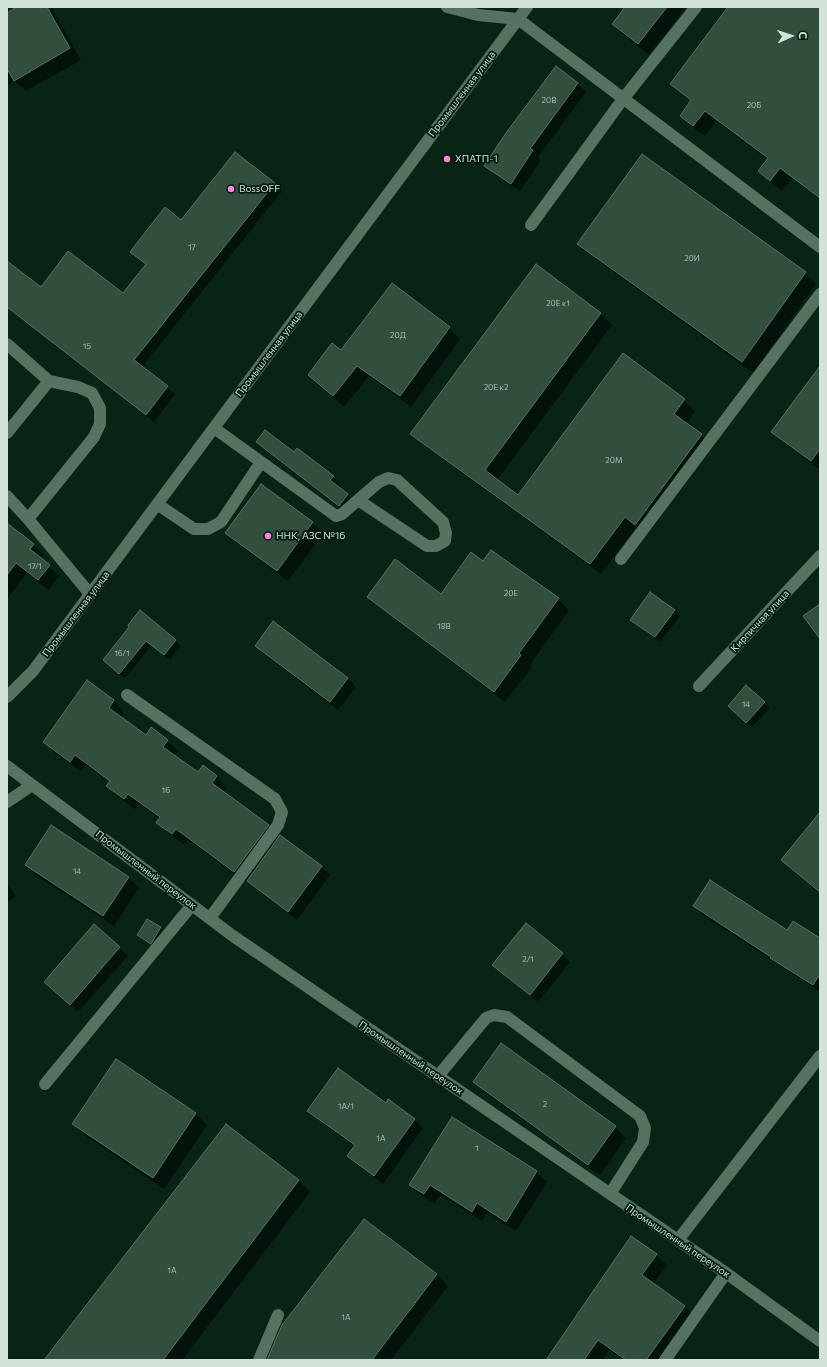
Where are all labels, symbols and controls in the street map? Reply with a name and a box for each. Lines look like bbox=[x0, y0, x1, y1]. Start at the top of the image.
north arrow bbox=[771, 16, 811, 56]
text: С bbox=[797, 31, 810, 39]
street label: Промышленная улица bbox=[426, 49, 498, 139]
house number: 20В bbox=[542, 95, 556, 105]
house number: 20Б bbox=[747, 100, 761, 110]
place label: ХПАТП-1 bbox=[455, 153, 498, 165]
marker: ХПАТП-1 bbox=[442, 154, 452, 164]
place label: BossOFF bbox=[239, 183, 280, 195]
marker: BossOFF bbox=[226, 184, 236, 194]
house number: 17 bbox=[188, 242, 196, 252]
house number: 20И bbox=[684, 253, 700, 263]
house number: 20Е к1 bbox=[546, 298, 570, 308]
street label: Промышленная улица bbox=[233, 309, 305, 399]
house number: 20Д bbox=[390, 330, 406, 340]
house number: 15 bbox=[83, 341, 91, 351]
house number: 20Е к2 bbox=[484, 382, 508, 392]
house number: 20М bbox=[605, 455, 623, 465]
place label: ННК, АЗС №16 bbox=[276, 530, 345, 542]
marker: ННК, АЗС №16 bbox=[263, 531, 273, 541]
house number: 17/1 bbox=[28, 561, 42, 571]
street label: Промышленная улица bbox=[40, 569, 112, 659]
street label: Кирпичная улица bbox=[728, 587, 792, 655]
house number: 20Е bbox=[504, 588, 518, 598]
house number: 18В bbox=[437, 621, 451, 631]
house number: 16/1 bbox=[114, 648, 130, 658]
house number: 14 bbox=[742, 699, 750, 709]
house number: 16 bbox=[162, 785, 170, 795]
street label: Промышленный переулок bbox=[93, 828, 199, 912]
house number: 14 bbox=[73, 866, 81, 876]
house number: 2/1 bbox=[522, 954, 534, 964]
street label: Промышленный переулок bbox=[357, 1019, 465, 1097]
house number: 2 bbox=[543, 1099, 547, 1109]
house number: 1А/1 bbox=[338, 1101, 354, 1111]
house number: 1А bbox=[377, 1133, 385, 1143]
house number: 1 bbox=[475, 1143, 479, 1153]
street label: Промышленный переулок bbox=[624, 1202, 732, 1280]
house number: 1А bbox=[168, 1265, 176, 1275]
house number: 1А bbox=[342, 1312, 350, 1322]

